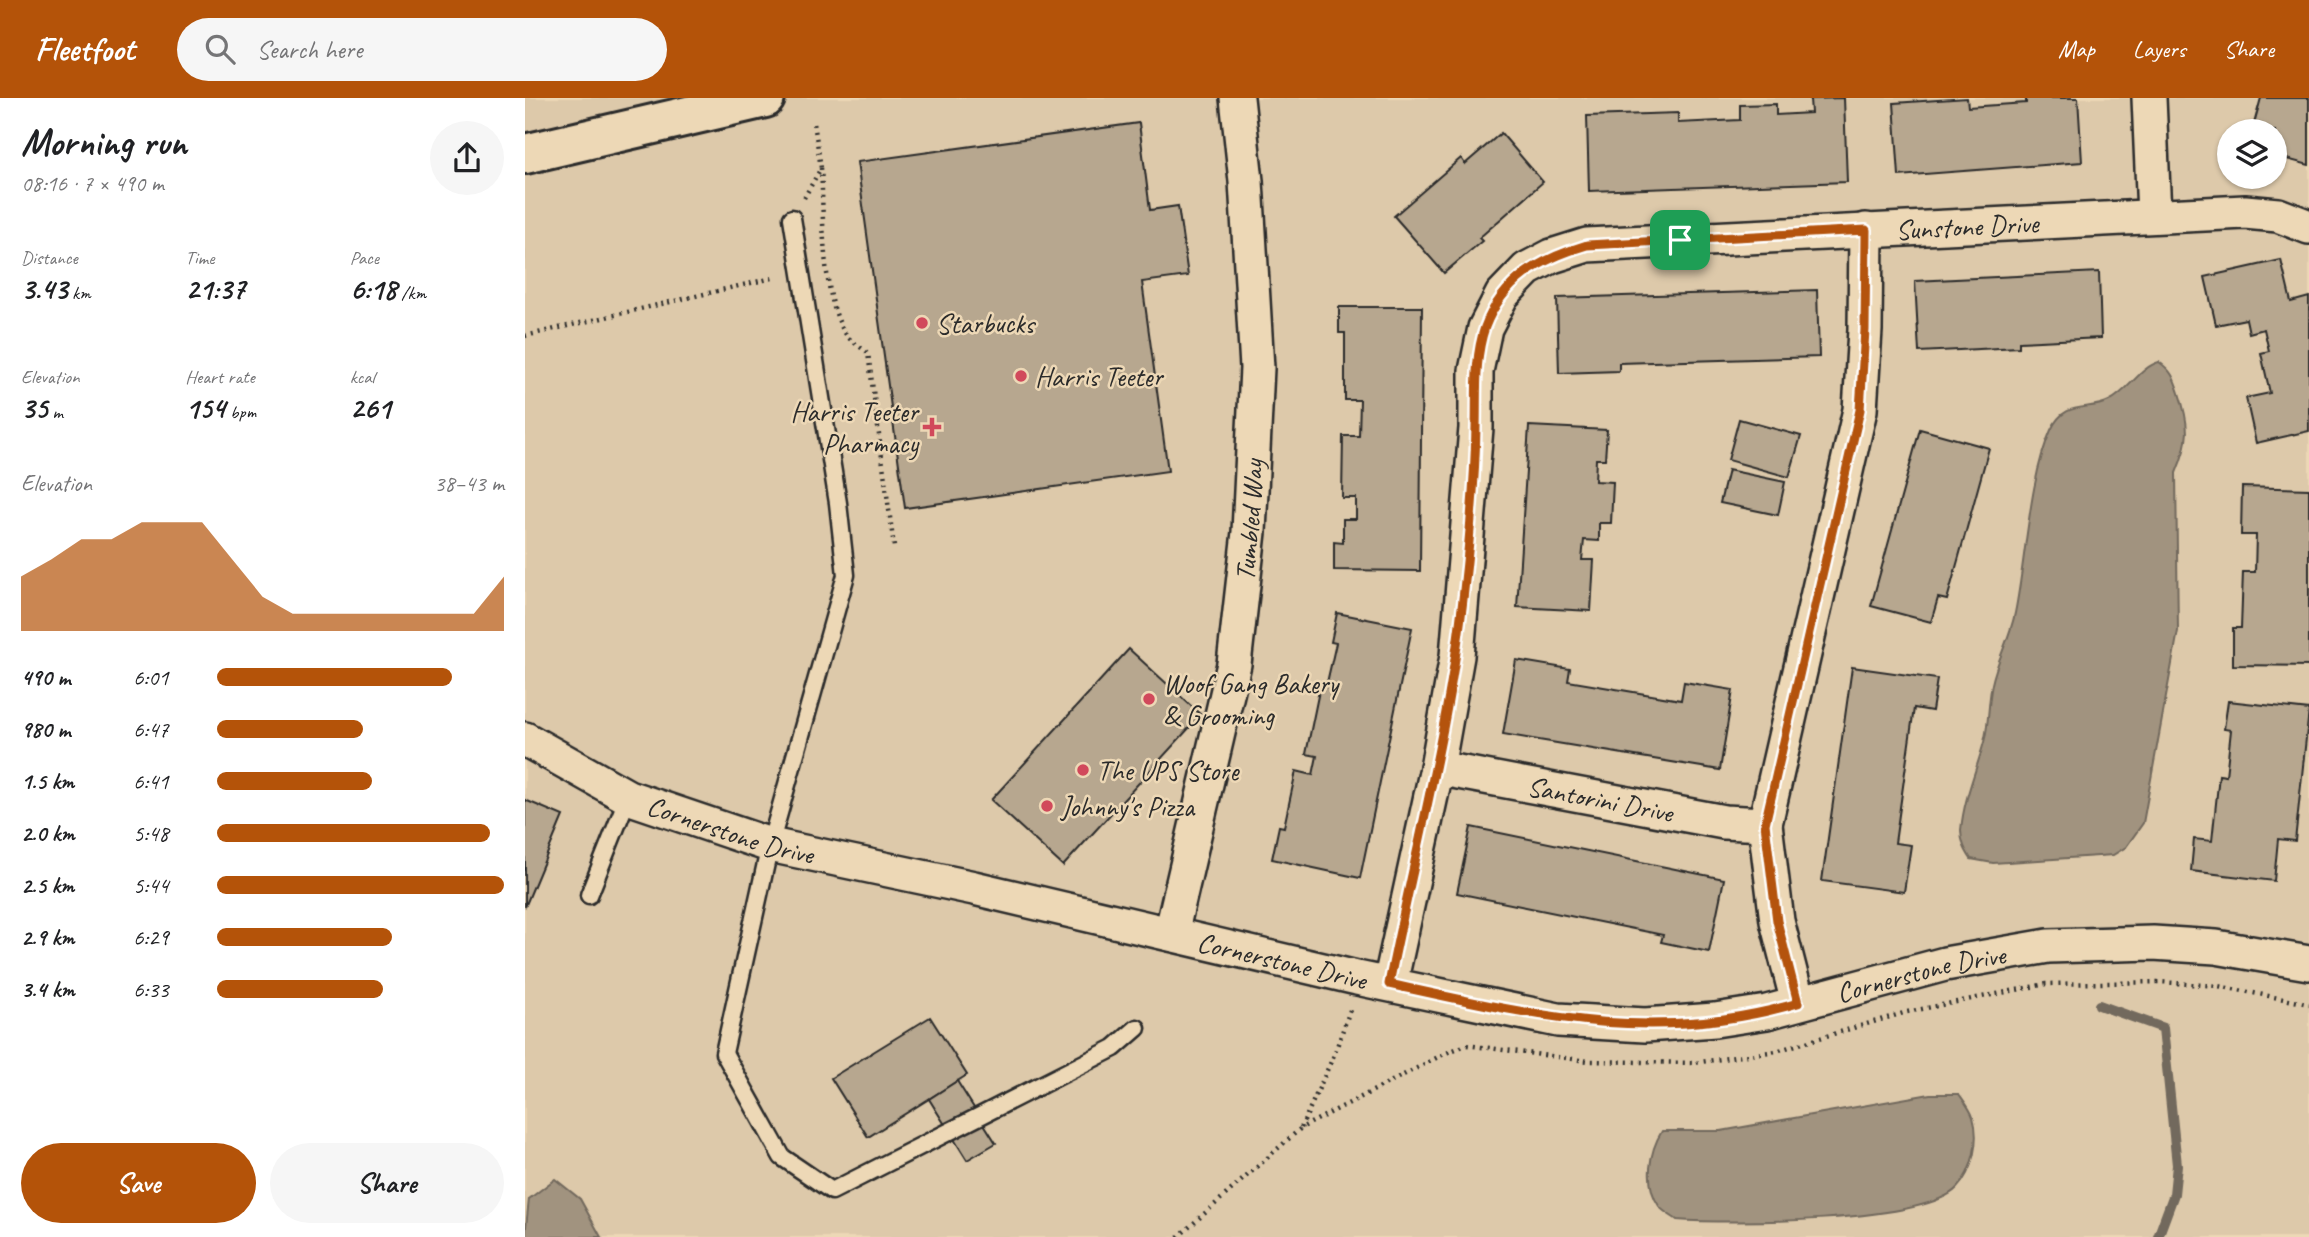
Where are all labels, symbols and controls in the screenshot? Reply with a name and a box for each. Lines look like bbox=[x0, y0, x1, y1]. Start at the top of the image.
search box bbox=[177, 18, 667, 81]
text: Fleetfoot bbox=[35, 28, 135, 70]
icon: search bbox=[201, 30, 239, 68]
text: Search here bbox=[257, 33, 363, 66]
text: Map bbox=[2058, 34, 2095, 64]
text: Layers bbox=[2133, 34, 2186, 64]
text: Share bbox=[2224, 34, 2274, 64]
text: Morning run bbox=[21, 119, 187, 166]
map controls bbox=[2217, 119, 2287, 189]
button: layers bbox=[2217, 119, 2287, 189]
button: share bbox=[430, 121, 504, 195]
text: 08:16 · 7 × 490 m bbox=[21, 169, 164, 198]
street label: Sunstone Drive bbox=[1895, 205, 2041, 248]
pin bbox=[1650, 210, 1710, 270]
icon: arrive bbox=[1661, 221, 1699, 259]
text: Distance bbox=[21, 246, 78, 270]
text: Time bbox=[185, 246, 214, 270]
text: Pace bbox=[350, 246, 379, 270]
text: 3.43 bbox=[21, 270, 67, 308]
text: 21:37 bbox=[185, 270, 245, 308]
text: 6:18 bbox=[350, 270, 397, 308]
text: km bbox=[67, 281, 91, 305]
text: /km bbox=[397, 281, 426, 305]
place label: Starbucks bbox=[936, 306, 1036, 341]
marker: Starbucks bbox=[914, 315, 930, 331]
place label: Harris Teeter bbox=[1035, 359, 1164, 394]
text: Elevation bbox=[21, 365, 79, 389]
text: Heart rate bbox=[185, 365, 255, 389]
text: kcal bbox=[350, 365, 375, 389]
marker: Harris Teeter bbox=[1013, 368, 1029, 384]
text: 35 bbox=[21, 389, 48, 427]
text: 154 bbox=[185, 389, 225, 427]
text: 261 bbox=[350, 389, 391, 427]
place label: Harris Teeter Pharmacy bbox=[790, 394, 920, 461]
text: m bbox=[48, 400, 63, 424]
text: bpm bbox=[225, 400, 256, 424]
marker: Harris Teeter Pharmacy bbox=[924, 419, 940, 435]
street label: Tumbled Way bbox=[1227, 456, 1271, 583]
text: Elevation bbox=[21, 469, 92, 498]
text: 38–43 m bbox=[434, 469, 504, 498]
text: 490 m bbox=[21, 663, 70, 692]
text: 6:01 bbox=[133, 663, 169, 692]
place label: Woof Gang Bakery & Grooming bbox=[1163, 666, 1341, 733]
marker: Woof Gang Bakery & Grooming bbox=[1141, 691, 1157, 707]
text: 980 m bbox=[21, 715, 70, 744]
text: 6:47 bbox=[133, 715, 169, 744]
place label: The UPS Store bbox=[1097, 753, 1240, 788]
marker: The UPS Store bbox=[1075, 762, 1091, 778]
text: 1.5 km bbox=[21, 767, 74, 796]
text: 6:41 bbox=[133, 767, 169, 796]
street label: Santorini Drive bbox=[1524, 768, 1678, 830]
street label: Cornerstone Drive bbox=[643, 788, 819, 872]
place label: Johnny's Pizza bbox=[1059, 789, 1196, 824]
marker: Johnny's Pizza bbox=[1039, 798, 1055, 814]
text: 2.0 km bbox=[21, 819, 75, 848]
text: 5:48 bbox=[133, 819, 169, 848]
text: 2.5 km bbox=[21, 871, 74, 900]
text: 5:44 bbox=[133, 871, 169, 900]
text: 2.9 km bbox=[21, 923, 74, 952]
text: 6:29 bbox=[133, 923, 169, 952]
street label: Cornerstone Drive bbox=[1194, 924, 1371, 998]
street label: Cornerstone Drive bbox=[1833, 937, 2010, 1011]
text: 3.4 km bbox=[21, 975, 75, 1004]
text: 6:33 bbox=[133, 975, 169, 1004]
button: Save bbox=[21, 1143, 256, 1223]
button: Share bbox=[270, 1143, 504, 1223]

